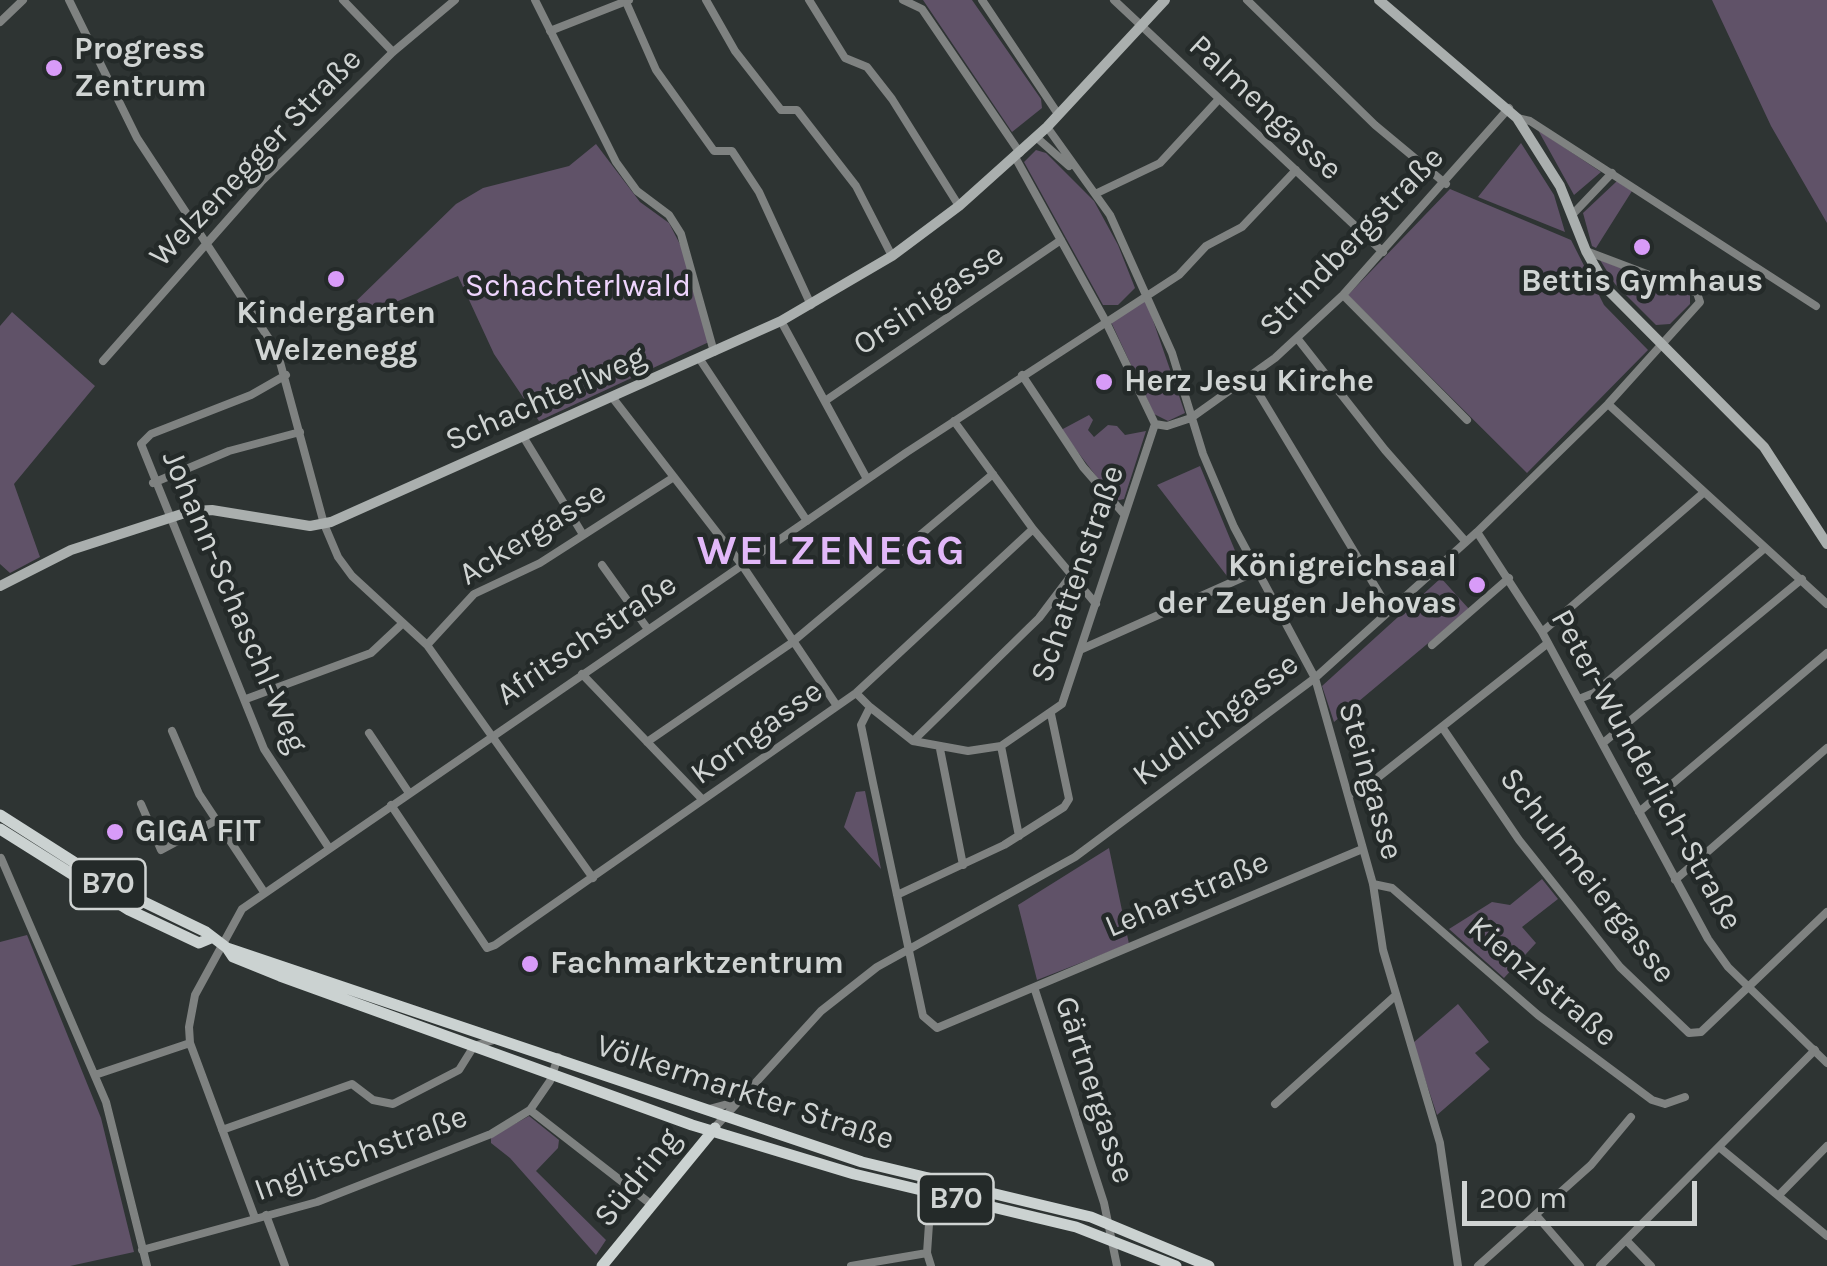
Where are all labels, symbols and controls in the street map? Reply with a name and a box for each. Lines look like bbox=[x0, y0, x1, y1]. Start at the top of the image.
street label: Palmengasse bbox=[1180, 27, 1350, 189]
place label: Progress Zentrum bbox=[74, 31, 207, 106]
street label: Welzenegger Straße bbox=[142, 41, 370, 275]
marker: Progress Zentrum bbox=[43, 57, 65, 79]
street label: Strindbergstraße bbox=[1252, 139, 1452, 345]
street label: Orsinigasse bbox=[846, 236, 1012, 364]
marker: Bettis Gymhaus bbox=[1631, 236, 1653, 258]
place label: Bettis Gymhaus bbox=[1521, 263, 1763, 301]
marker: Kindergarten Welzenegg bbox=[325, 268, 347, 290]
park label: Schachterlwald bbox=[465, 268, 691, 306]
place label: Kindergarten Welzenegg bbox=[236, 295, 436, 370]
street label: Schachterlweg bbox=[440, 338, 652, 460]
place label: Herz Jesu Kirche bbox=[1124, 363, 1374, 401]
marker: Herz Jesu Kirche bbox=[1093, 371, 1115, 393]
street label: Johann-Schaschl-Weg bbox=[153, 445, 315, 759]
street label: Schattenstraße bbox=[1023, 461, 1133, 687]
street label: Ackergasse bbox=[452, 474, 614, 594]
district label: WELZENEGG bbox=[697, 527, 967, 577]
place label: Königreichsaal der Zeugen Jehovas bbox=[1158, 548, 1457, 623]
street label: Afritschstraße bbox=[490, 566, 684, 714]
marker: Königreichsaal der Zeugen Jehovas bbox=[1466, 574, 1488, 596]
street label: Peter-Wunderlich-Straße bbox=[1542, 603, 1750, 937]
street label: Kudlichgasse bbox=[1125, 645, 1307, 795]
street label: Korngasse bbox=[684, 672, 830, 794]
street label: Steingasse bbox=[1329, 698, 1411, 864]
street label: Schuhmeiergasse bbox=[1491, 761, 1683, 991]
place label: GIGA FIT bbox=[135, 813, 260, 851]
marker: GIGA FIT bbox=[104, 821, 126, 843]
street label: Leharstraße bbox=[1099, 843, 1275, 947]
road number: B70 bbox=[70, 859, 146, 909]
street label: Kienzlstraße bbox=[1460, 908, 1624, 1056]
place label: Fachmarktzentrum bbox=[550, 945, 844, 983]
marker: Fachmarktzentrum bbox=[519, 953, 541, 975]
street label: Gärtnergasse bbox=[1046, 992, 1142, 1188]
street label: Völkermarkter Straße bbox=[591, 1027, 899, 1159]
street label: Inglitschstraße bbox=[249, 1098, 473, 1210]
street label: Südring bbox=[587, 1121, 689, 1235]
scale bar bbox=[1467, 1161, 1702, 1223]
road number: B70 bbox=[918, 1174, 994, 1224]
text: 200 m bbox=[1479, 1180, 1567, 1216]

